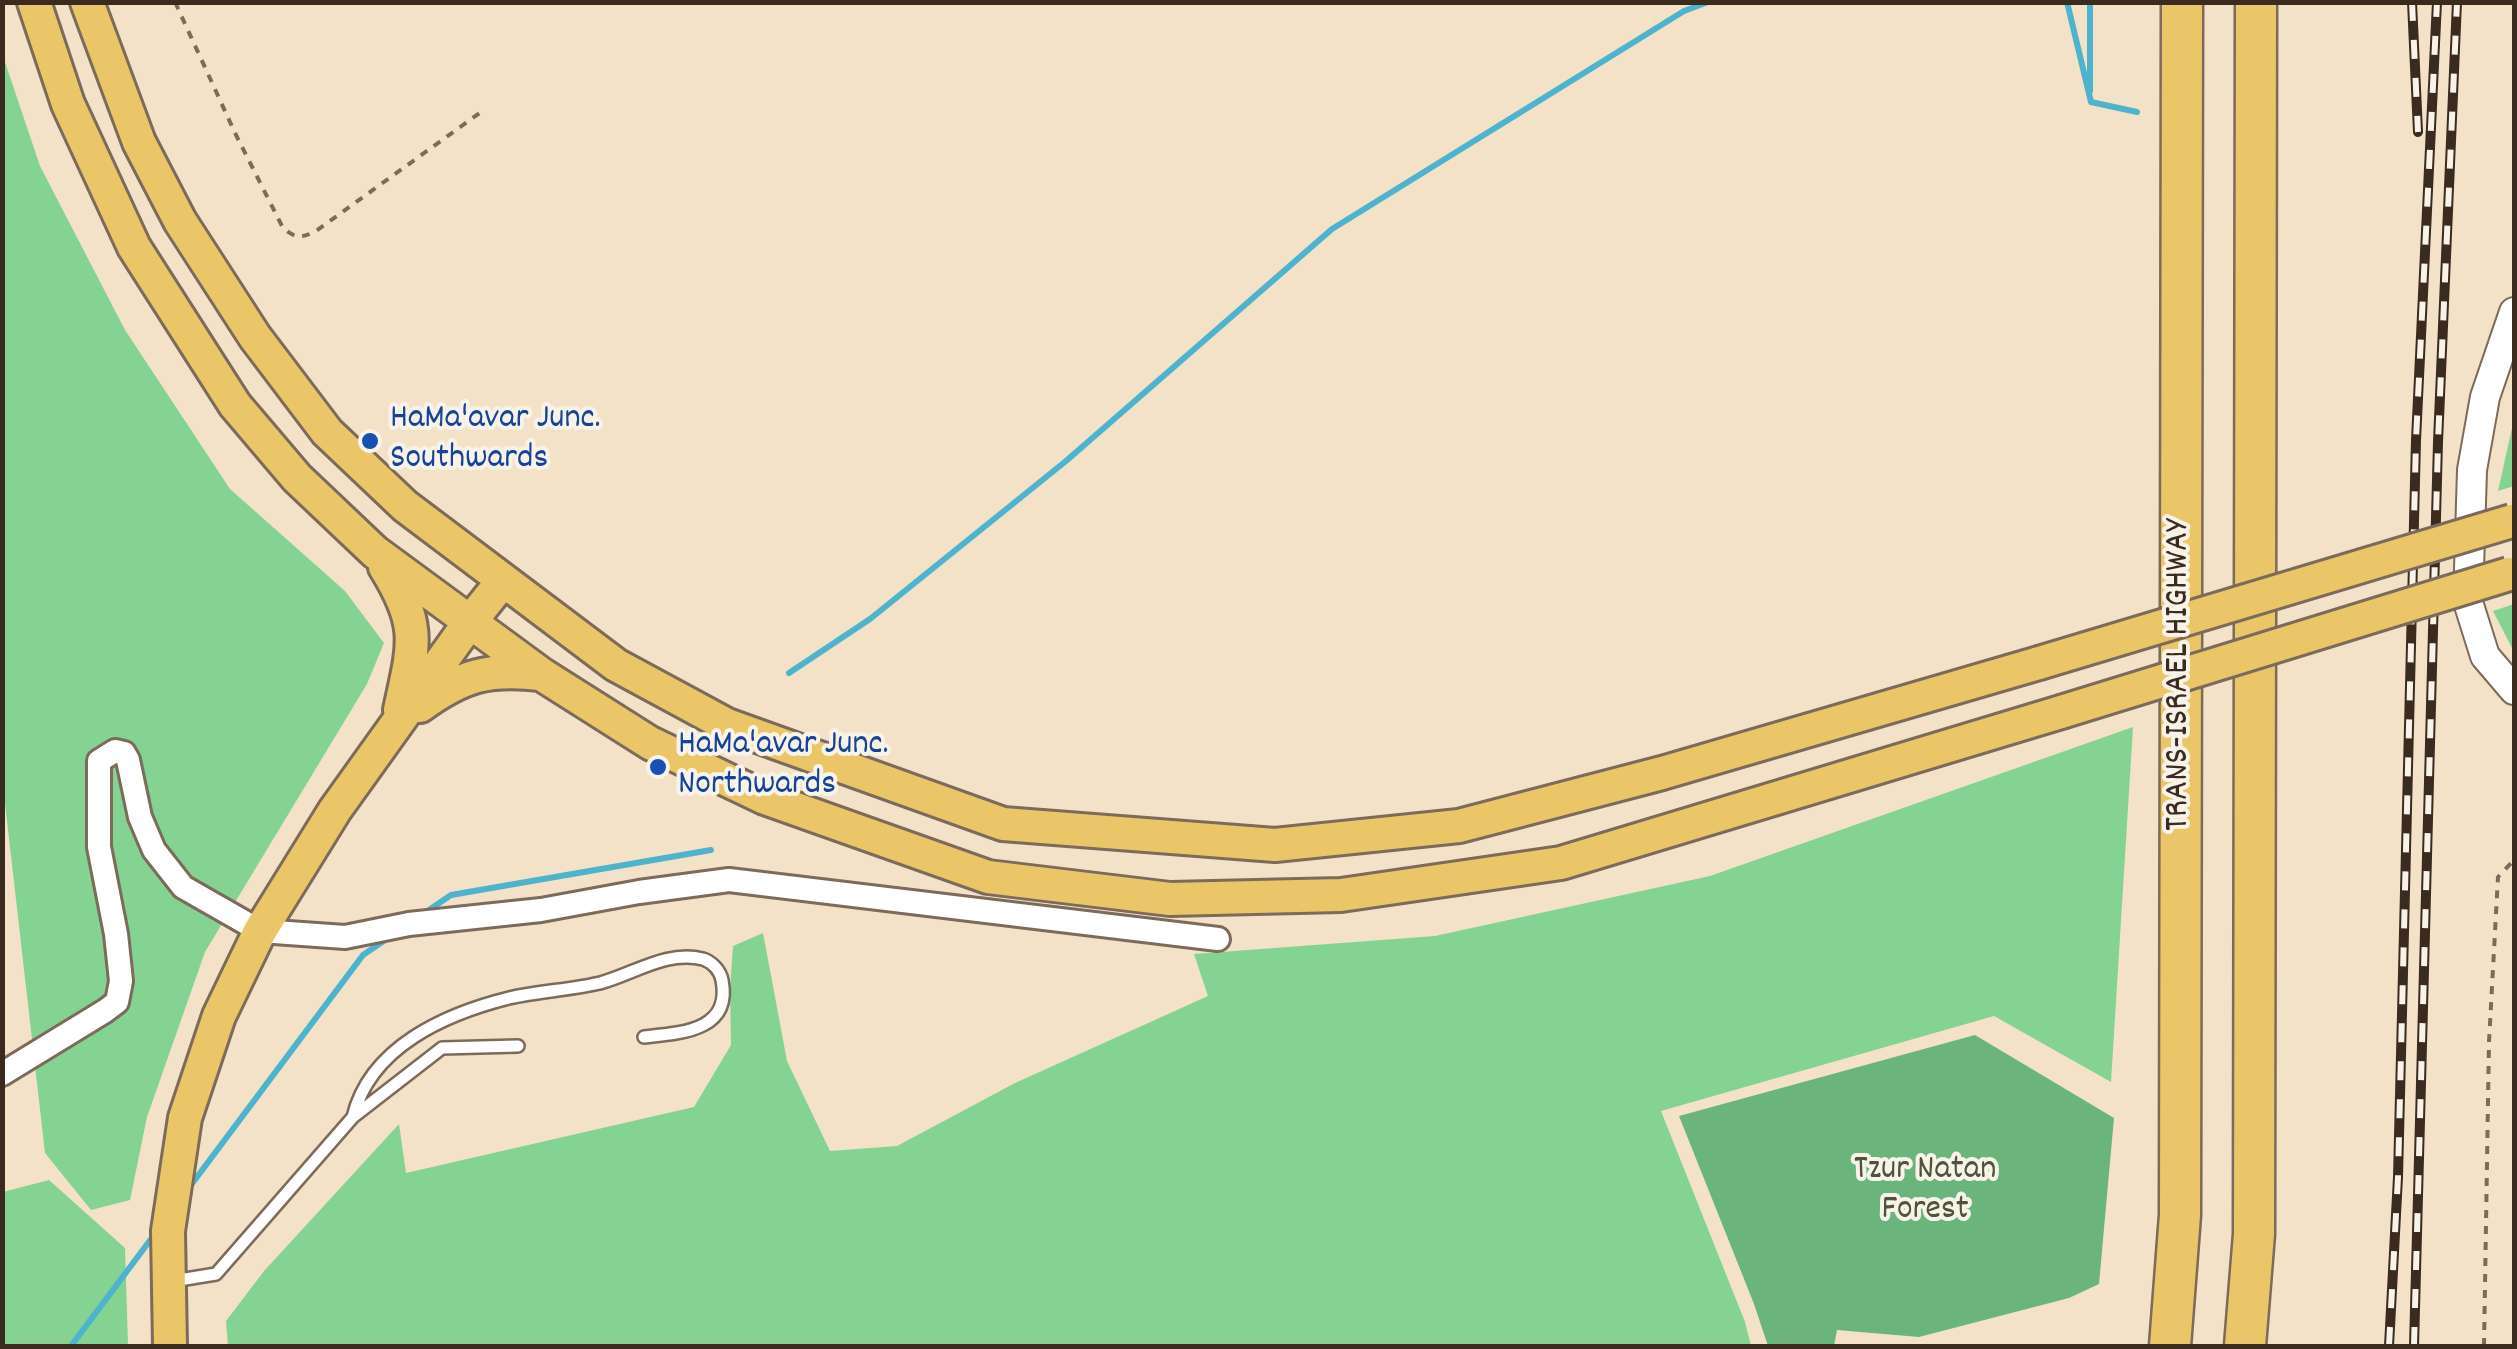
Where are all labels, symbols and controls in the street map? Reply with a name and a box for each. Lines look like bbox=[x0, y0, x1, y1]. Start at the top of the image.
place label: HaMa'avar Junc. Southwards bbox=[390, 400, 600, 482]
marker: HaMa'avar Junc. Southwards bbox=[359, 430, 381, 452]
street label: TRANS-ISRAEL HIGHWAY bbox=[2160, 519, 2202, 831]
place label: HaMa'avar Junc. Northwards bbox=[678, 726, 888, 808]
marker: HaMa'avar Junc. Northwards bbox=[647, 756, 669, 778]
park label: Tzur Natan Forest bbox=[1854, 1151, 1996, 1233]

